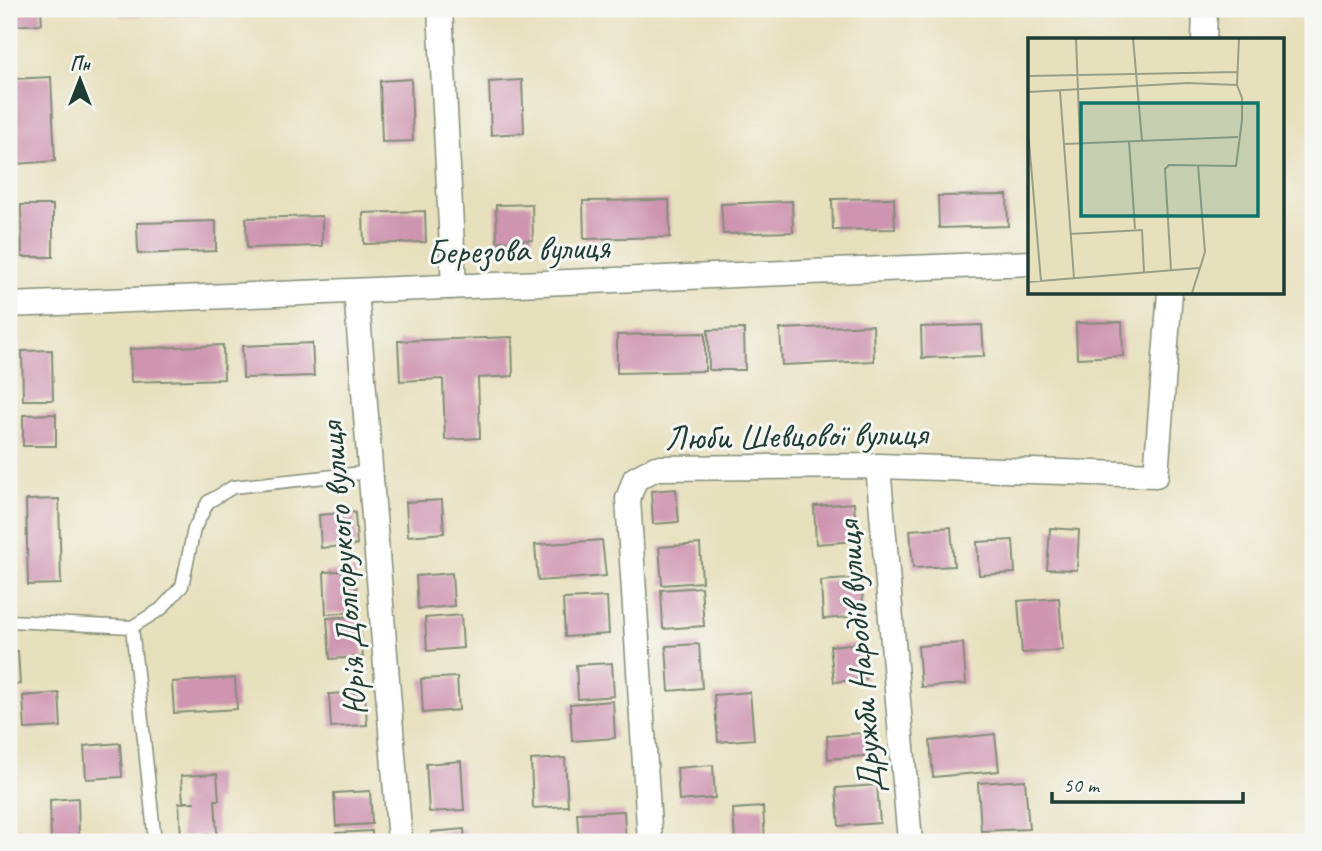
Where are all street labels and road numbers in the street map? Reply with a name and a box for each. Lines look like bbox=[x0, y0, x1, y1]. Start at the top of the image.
street label: Березова вулиця bbox=[426, 224, 612, 275]
street label: Люби Шевцової вулиця bbox=[664, 411, 931, 460]
street label: Юрія Долгорукого вулиця bbox=[308, 417, 379, 717]
street label: Дружби Народів вулиця bbox=[825, 516, 894, 795]

